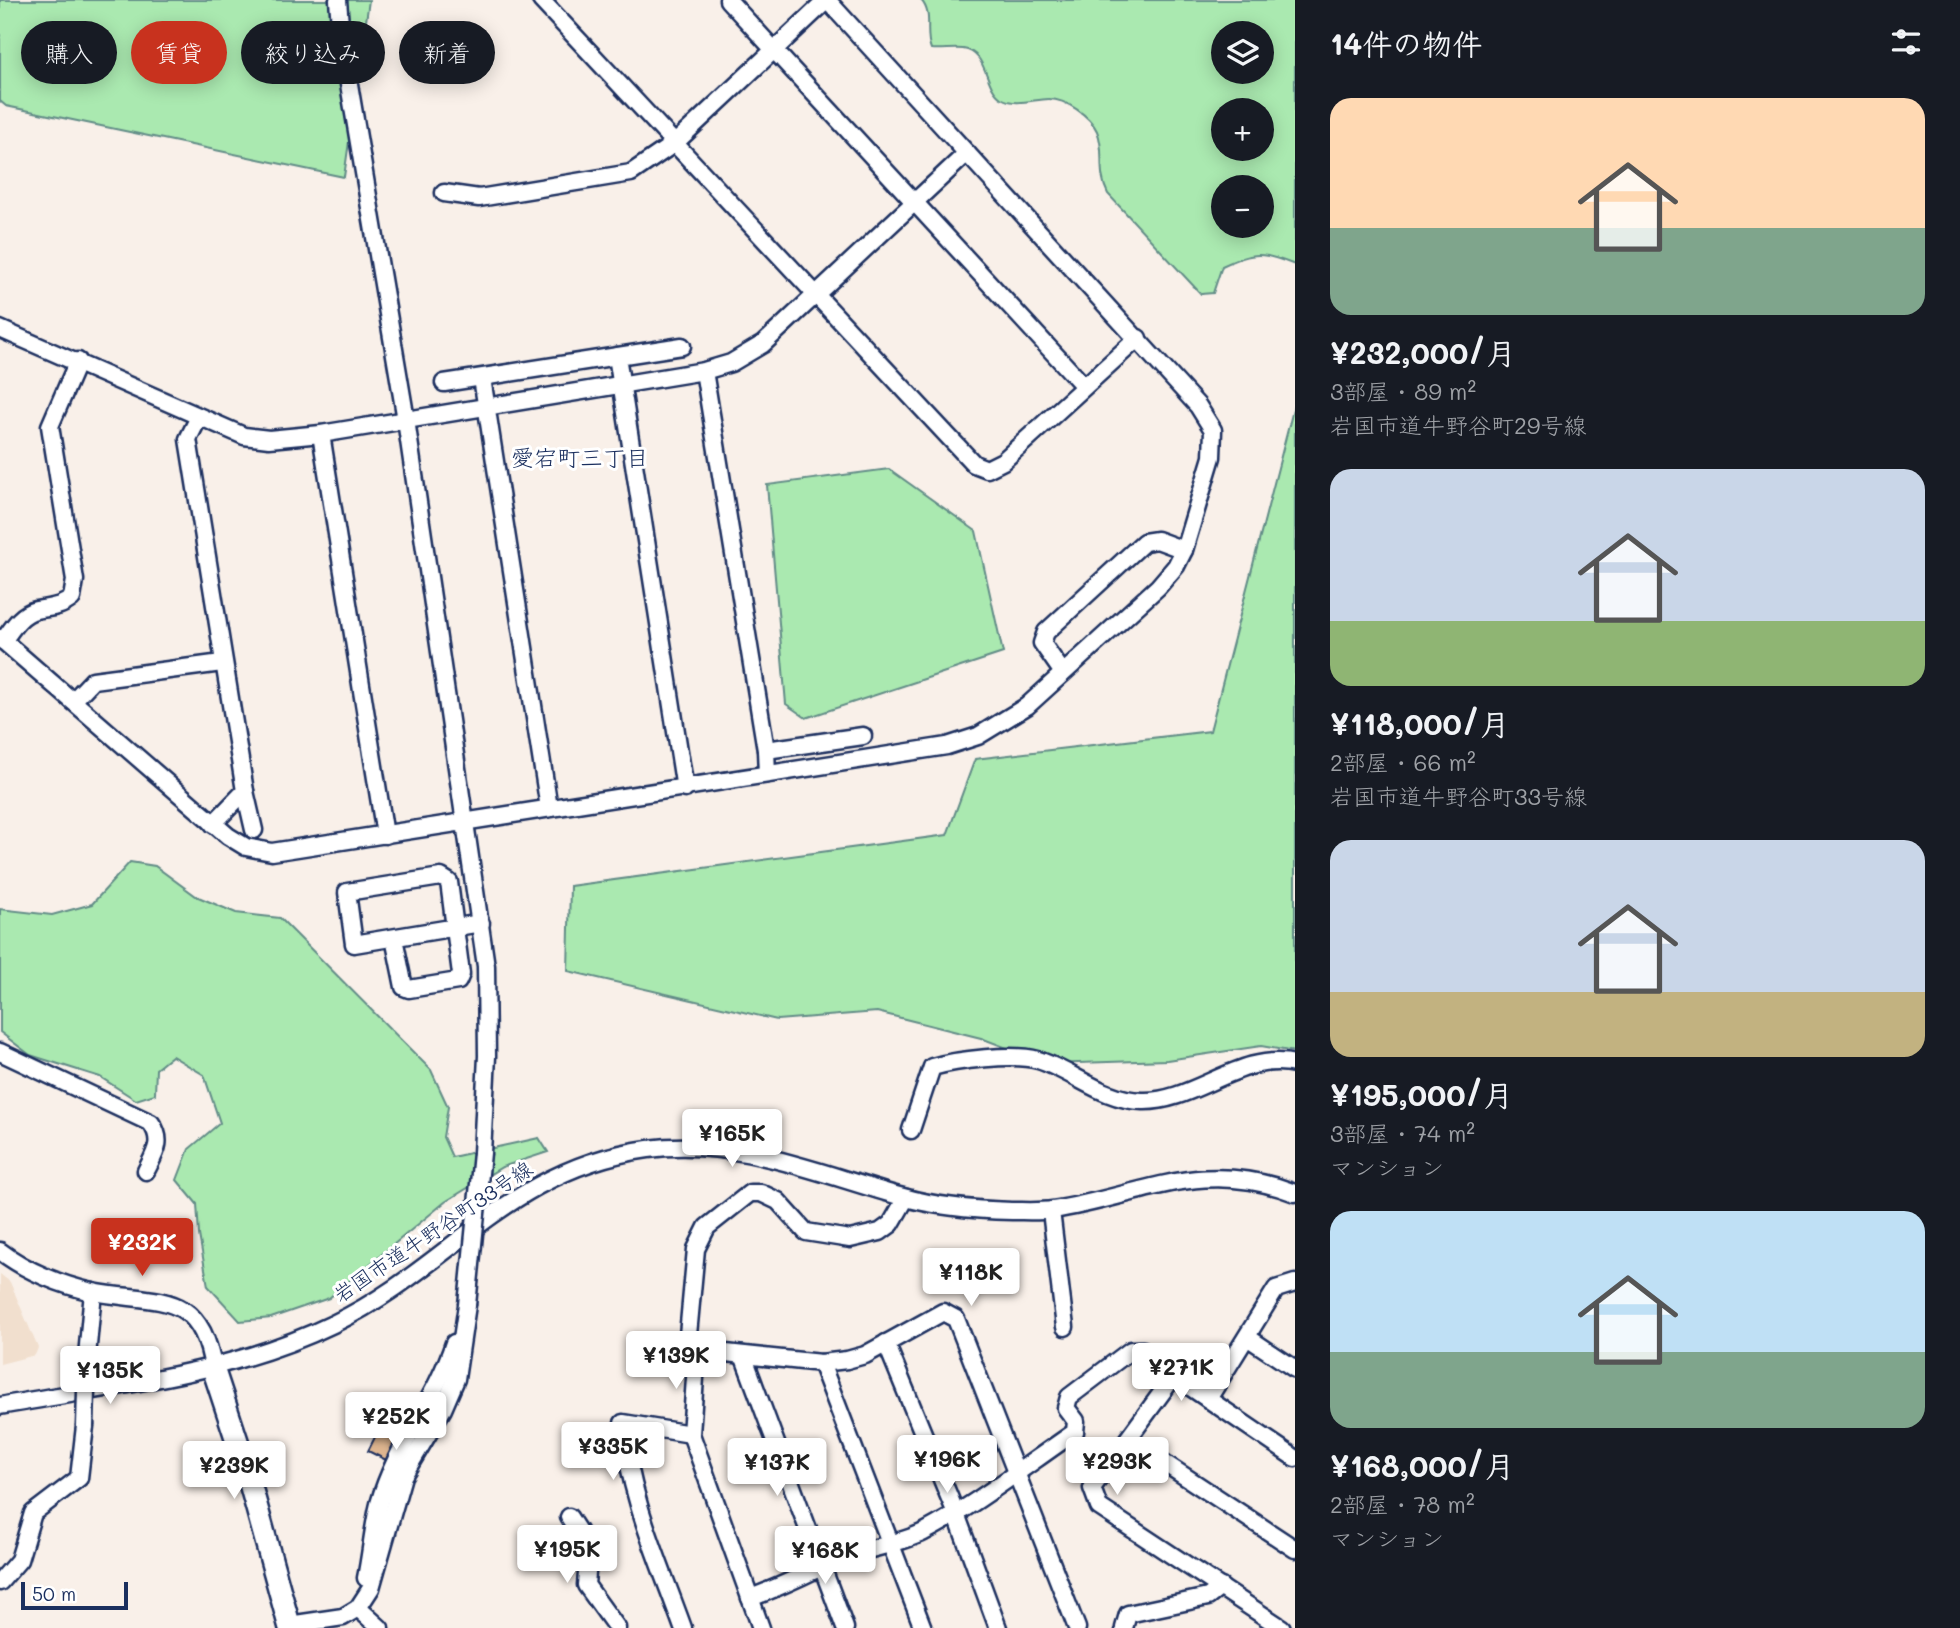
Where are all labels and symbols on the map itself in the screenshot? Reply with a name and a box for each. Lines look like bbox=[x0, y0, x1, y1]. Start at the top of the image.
district label: 愛宕町三丁目 bbox=[511, 442, 649, 472]
pin: ¥165K bbox=[683, 1110, 781, 1169]
street label: 岩国市道牛野谷町33号線 bbox=[327, 1154, 537, 1308]
pin: ¥232K bbox=[93, 1218, 191, 1278]
pin: ¥118K bbox=[922, 1248, 1020, 1308]
pin: ¥139K bbox=[627, 1332, 725, 1391]
pin: ¥271K bbox=[1132, 1344, 1230, 1403]
pin: ¥135K bbox=[61, 1346, 159, 1406]
pin: ¥252K bbox=[347, 1392, 445, 1452]
pin: ¥335K bbox=[564, 1422, 662, 1482]
pin: ¥196K bbox=[898, 1436, 996, 1495]
pin: ¥137K bbox=[728, 1438, 826, 1498]
pin: ¥293K bbox=[1068, 1438, 1166, 1497]
pin: ¥239K bbox=[185, 1442, 283, 1501]
pin: ¥195K bbox=[518, 1526, 616, 1585]
pin: ¥168K bbox=[776, 1526, 874, 1586]
scale bar bbox=[21, 1579, 128, 1611]

